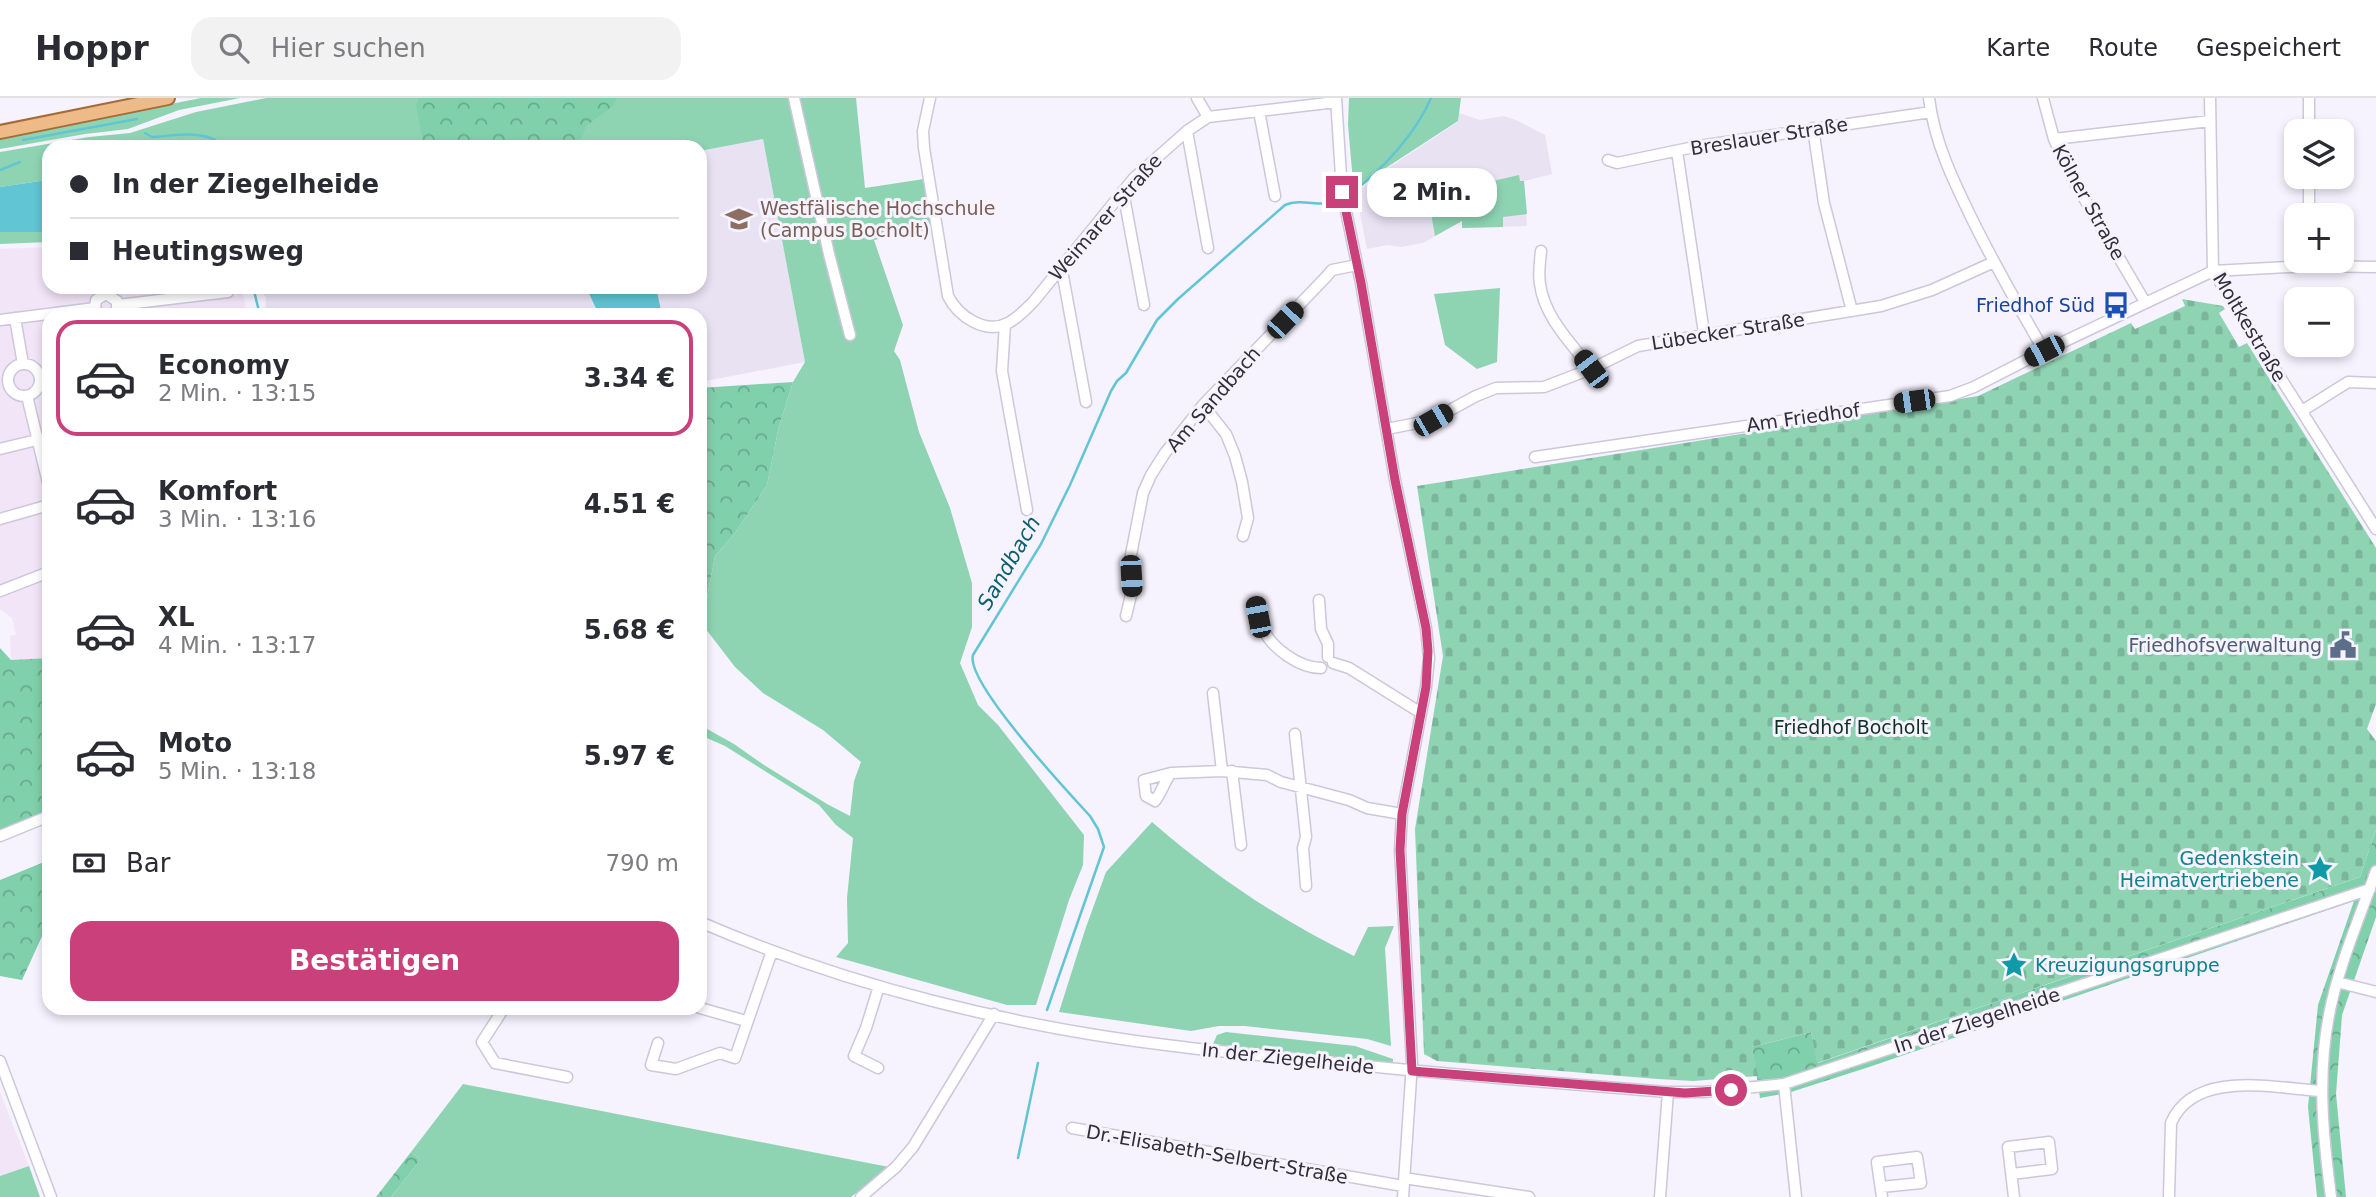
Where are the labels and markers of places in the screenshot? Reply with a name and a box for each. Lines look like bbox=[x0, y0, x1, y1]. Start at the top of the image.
place label: Westfälische Hochschule (Campus Bocholt) bbox=[760, 197, 996, 241]
school or university icon: Westfälische Hochschule (Campus Bocholt) bbox=[724, 204, 754, 234]
bus stop icon: Friedhof Süd bbox=[2101, 290, 2131, 320]
place label: Friedhof Süd bbox=[1976, 294, 2095, 316]
public building icon: Friedhofsverwaltung bbox=[2328, 630, 2358, 660]
place label: Friedhofsverwaltung bbox=[2129, 634, 2322, 656]
place label: Gedenkstein Heimatvertriebene bbox=[2120, 847, 2299, 891]
place icon: Gedenkstein Heimatvertriebene bbox=[2305, 854, 2335, 884]
place icon: Kreuzigungsgruppe bbox=[1999, 950, 2029, 980]
place label: Kreuzigungsgruppe bbox=[2035, 954, 2220, 976]

